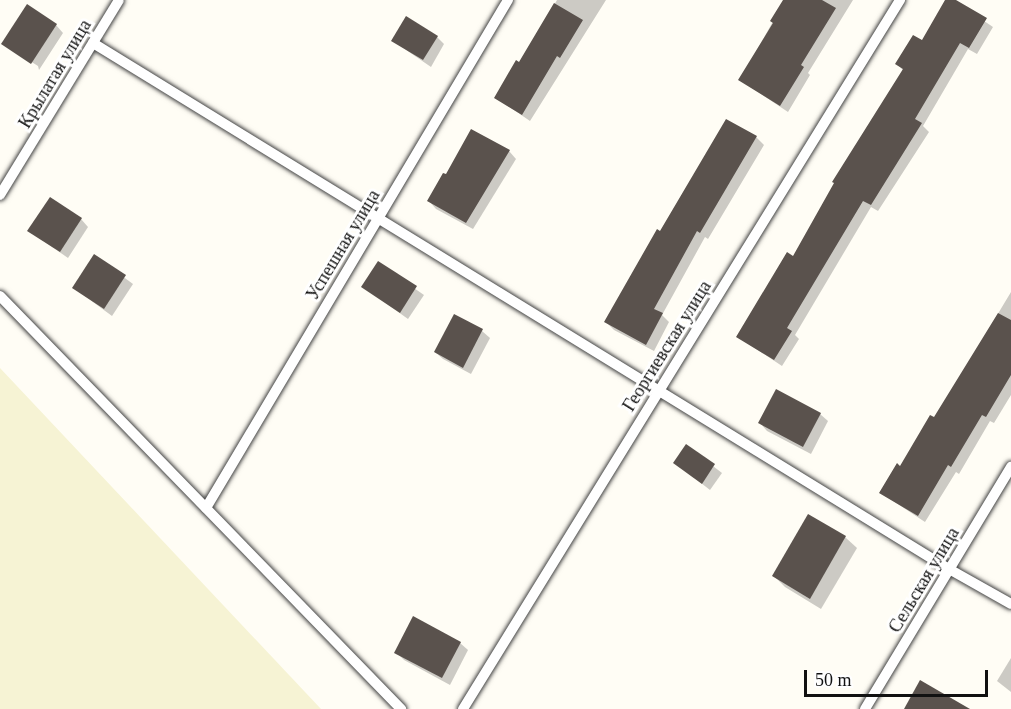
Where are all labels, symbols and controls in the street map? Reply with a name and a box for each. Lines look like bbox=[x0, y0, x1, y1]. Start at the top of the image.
street label: Крылатая улица bbox=[14, 16, 96, 132]
street label: Успешная улица bbox=[302, 186, 384, 304]
street label: Георгиевская улица bbox=[618, 277, 716, 415]
street label: Сельская улица bbox=[884, 523, 964, 637]
scale bar bbox=[807, 658, 992, 696]
text: 50 m bbox=[815, 670, 852, 690]

